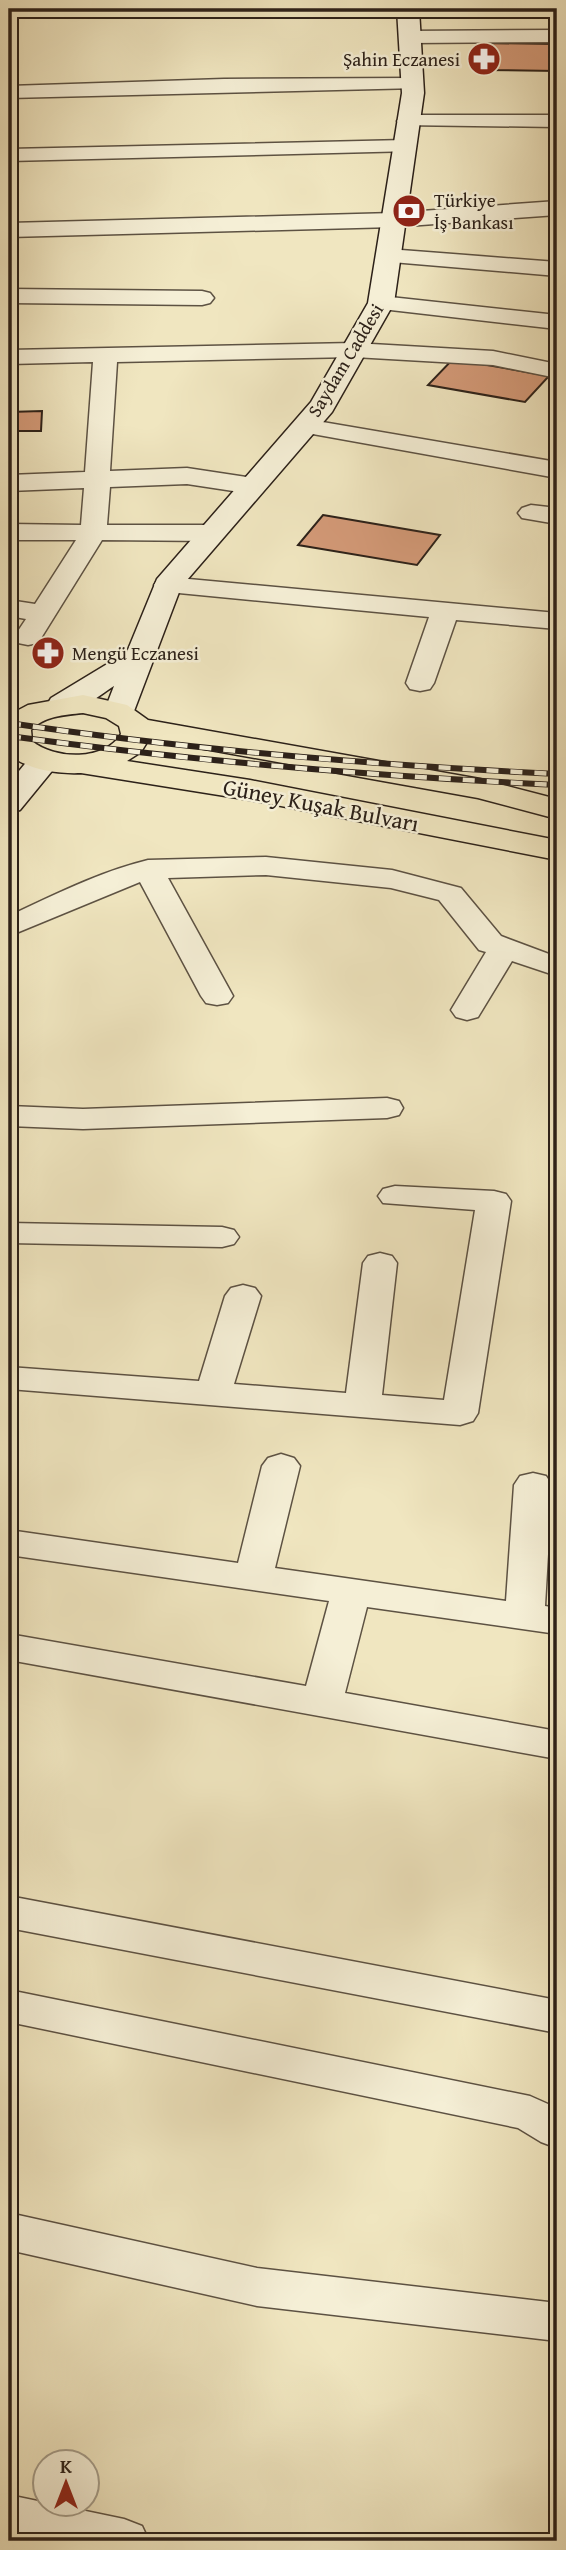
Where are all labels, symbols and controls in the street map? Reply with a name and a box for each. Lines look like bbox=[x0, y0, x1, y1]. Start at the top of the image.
pharmacy icon: Şahin Eczanesi bbox=[465, 40, 503, 78]
place label: Şahin Eczanesi bbox=[343, 45, 460, 73]
place label: Türkiye İş Bankası bbox=[434, 186, 514, 236]
bank icon: Türkiye İş Bankası bbox=[390, 192, 428, 230]
street label: Saydam Caddesi bbox=[300, 298, 390, 422]
pharmacy icon: Mengü Eczanesi bbox=[29, 634, 67, 672]
place label: Mengü Eczanesi bbox=[72, 639, 199, 667]
street label: Güney Kuşak Bulvarı bbox=[220, 769, 422, 840]
north arrow bbox=[32, 2448, 102, 2518]
text: K bbox=[60, 2452, 72, 2480]

